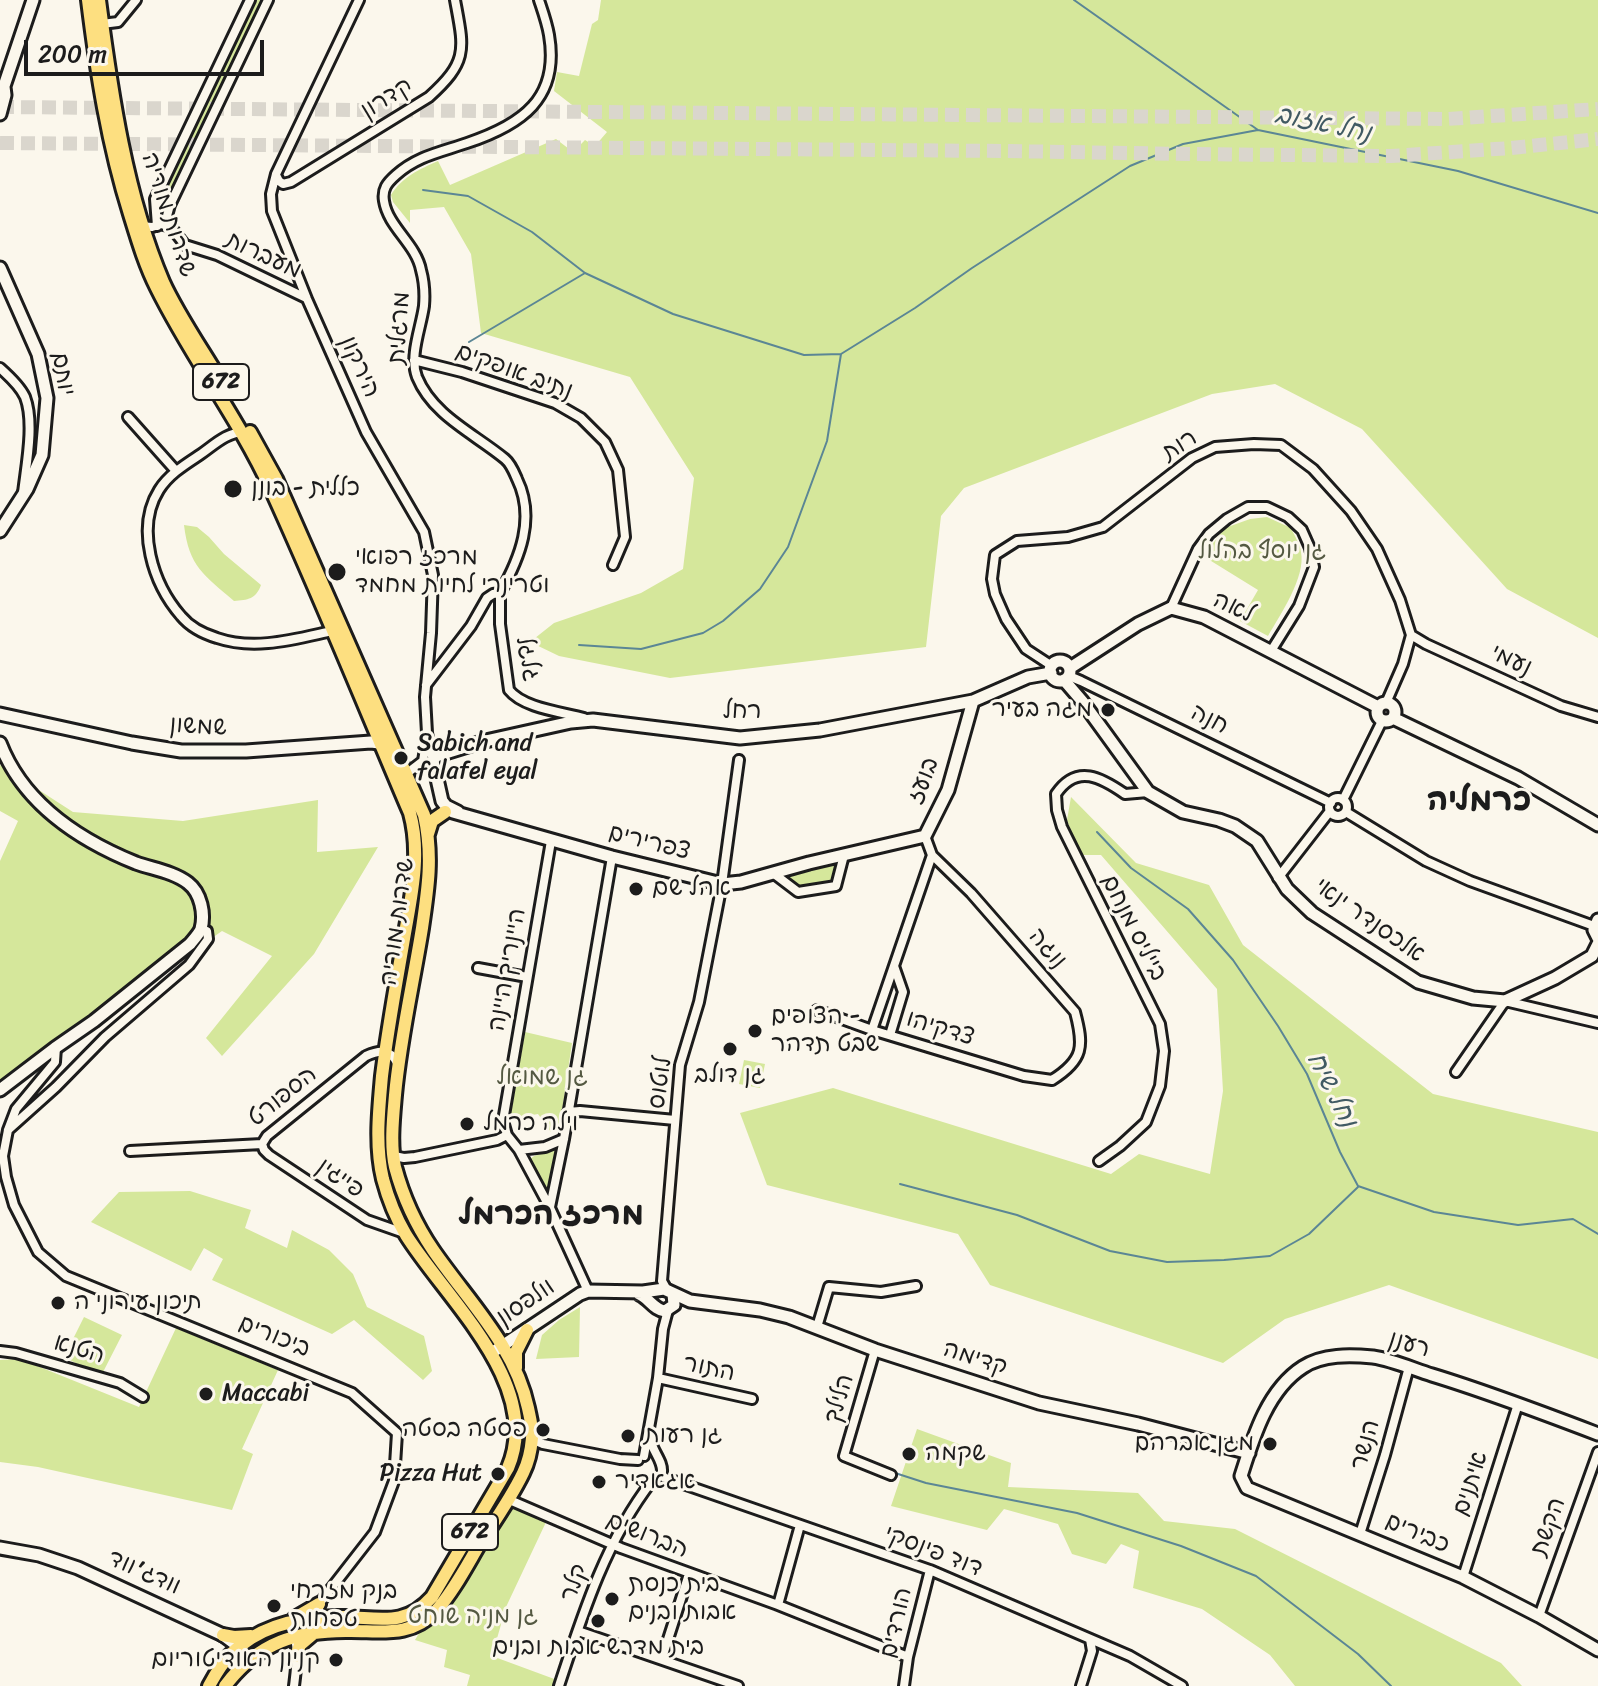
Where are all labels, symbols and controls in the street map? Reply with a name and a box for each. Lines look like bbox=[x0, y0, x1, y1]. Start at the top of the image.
scale bar bbox=[28, 24, 268, 74]
text: 200 m bbox=[38, 33, 107, 75]
street label: קדרון bbox=[356, 72, 418, 126]
water label: נחל אזוב bbox=[1272, 100, 1374, 150]
street label: שדרות מוריה bbox=[134, 149, 202, 281]
street label: מעברות bbox=[220, 226, 306, 286]
street label: מרגלית bbox=[383, 291, 417, 365]
street label: הירקון bbox=[333, 332, 385, 402]
street label: נתיב אופקים bbox=[451, 337, 577, 407]
street label: יותם bbox=[44, 350, 80, 398]
road number: 672 bbox=[193, 364, 249, 400]
street label: רות bbox=[1157, 424, 1203, 468]
place label: כללית - בונן bbox=[251, 475, 360, 503]
marker: כללית - בונן bbox=[222, 478, 244, 500]
park label: גן יוסף בהלול bbox=[1198, 538, 1326, 566]
place label: מרכז רפואי וטרינרי לחיות מחמד bbox=[355, 544, 550, 600]
marker: מרכז רפואי וטרינרי לחיות מחמד bbox=[326, 561, 348, 583]
street label: לאה bbox=[1208, 586, 1258, 630]
street label: גלגל bbox=[509, 634, 545, 684]
street label: נעמי bbox=[1486, 639, 1536, 683]
place label: מגה בעיר bbox=[992, 696, 1092, 724]
street label: רחל bbox=[722, 698, 762, 726]
street label: חנה bbox=[1185, 699, 1233, 741]
marker: מגה בעיר bbox=[1099, 701, 1117, 719]
street label: שמשון bbox=[169, 711, 227, 743]
place label: Sabich and falafel eyal bbox=[417, 730, 537, 786]
marker: Sabich and falafel eyal bbox=[392, 749, 410, 767]
street label: בועז bbox=[902, 753, 946, 809]
district label: כרמליה bbox=[1427, 783, 1531, 821]
street label: צפרירים bbox=[605, 819, 693, 867]
street label: שדרות מוריה bbox=[375, 856, 421, 988]
street label: בייליס מנחם bbox=[1094, 870, 1172, 986]
street label: אלכסנדר ינאי bbox=[1308, 872, 1430, 970]
place label: אהל שם bbox=[652, 875, 731, 903]
marker: אהל שם bbox=[627, 880, 645, 898]
street label: היינריך היינה bbox=[483, 906, 533, 1034]
street label: נוגה bbox=[1022, 923, 1072, 975]
place label: הצופים - שבט תדהר bbox=[771, 1003, 879, 1059]
street label: צדקיהו bbox=[903, 1005, 977, 1053]
marker: הצופים - שבט תדהר bbox=[746, 1022, 764, 1040]
marker: גן דולב bbox=[721, 1040, 739, 1058]
water label: נחל שיח bbox=[1299, 1047, 1363, 1133]
street label: לוטוס bbox=[643, 1055, 679, 1111]
street label: הספורט bbox=[243, 1061, 323, 1133]
place label: גן דולב bbox=[694, 1062, 766, 1090]
park label: גן שמואל bbox=[496, 1064, 588, 1092]
place label: וילה כרמל bbox=[483, 1110, 578, 1138]
marker: וילה כרמל bbox=[458, 1115, 476, 1133]
street label: פייגין bbox=[311, 1153, 369, 1205]
district label: מרכז הכרמל bbox=[458, 1197, 644, 1235]
street label: וולפסון bbox=[491, 1273, 561, 1333]
place label: תיכון עירוני ה bbox=[74, 1289, 202, 1317]
marker: תיכון עירוני ה bbox=[49, 1294, 67, 1312]
street label: ביכורים bbox=[234, 1310, 314, 1364]
street label: רענן bbox=[1385, 1325, 1433, 1365]
street label: הטנא bbox=[50, 1329, 108, 1371]
street label: קדימה bbox=[939, 1335, 1011, 1383]
street label: התור bbox=[680, 1349, 738, 1389]
street label: הלילך bbox=[819, 1371, 861, 1427]
place label: Maccabi bbox=[222, 1380, 309, 1408]
marker: Maccabi bbox=[197, 1385, 215, 1403]
place label: פסטה בסטה bbox=[402, 1416, 527, 1444]
street label: הנשר bbox=[1345, 1417, 1387, 1473]
marker: פסטה בסטה bbox=[534, 1421, 552, 1439]
place label: גן רעות bbox=[644, 1422, 722, 1450]
marker: גן רעות bbox=[619, 1427, 637, 1445]
place label: מגן אברהם bbox=[1135, 1430, 1254, 1458]
marker: מגן אברהם bbox=[1261, 1435, 1279, 1453]
place label: שקמה bbox=[925, 1440, 986, 1468]
marker: שקמה bbox=[900, 1445, 918, 1463]
street label: איתנים bbox=[1447, 1448, 1495, 1520]
place label: Pizza Hut bbox=[379, 1460, 482, 1488]
marker: Pizza Hut bbox=[489, 1465, 507, 1483]
place label: אגאדיר bbox=[615, 1468, 696, 1496]
marker: אגאדיר bbox=[590, 1473, 608, 1491]
street label: הקשת bbox=[1525, 1494, 1573, 1560]
street label: הברושים bbox=[602, 1506, 692, 1566]
street label: כבירים bbox=[1380, 1508, 1454, 1560]
road number: 672 bbox=[442, 1514, 498, 1550]
street label: דוד פינסקי bbox=[880, 1520, 986, 1584]
street label: וודג'ווד bbox=[103, 1544, 185, 1602]
street label: קלר bbox=[555, 1560, 595, 1606]
place label: בית כנסת אבות ובנים bbox=[628, 1571, 736, 1627]
place label: בנק מזרחי טפחות bbox=[290, 1578, 397, 1634]
street label: הורדים bbox=[875, 1585, 919, 1661]
marker: בית כנסת אבות ובנים bbox=[603, 1590, 621, 1608]
marker: בנק מזרחי טפחות bbox=[265, 1597, 283, 1615]
park label: גן מניה שוחט bbox=[408, 1603, 538, 1631]
marker: בית מדרש אבות ובנים bbox=[589, 1612, 607, 1630]
place label: בית מדרש אבות ובנים bbox=[492, 1634, 704, 1662]
place label: קניון האודיטוריום bbox=[151, 1646, 320, 1674]
marker: קניון האודיטוריום bbox=[327, 1651, 345, 1669]

